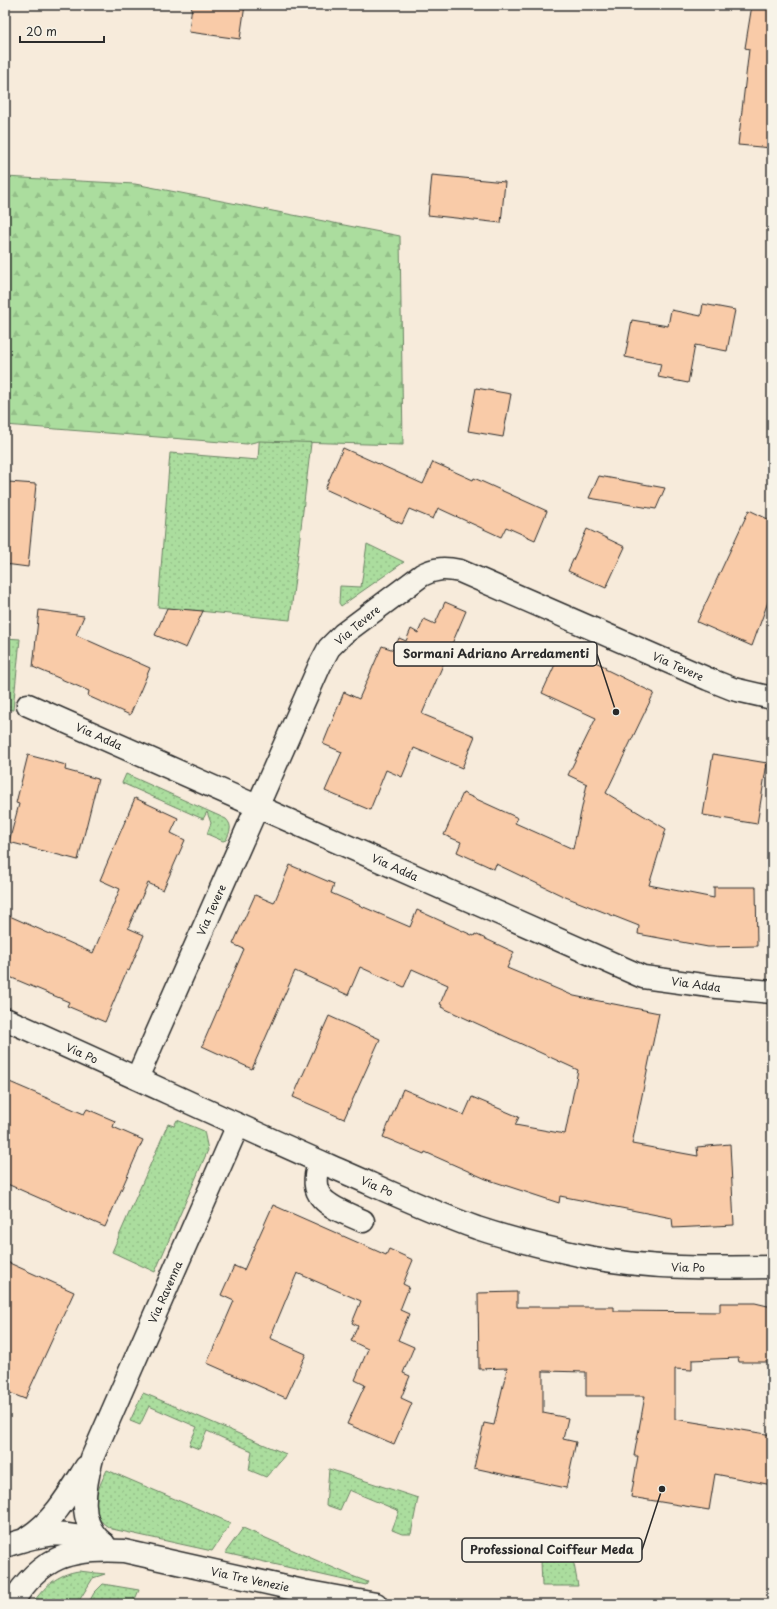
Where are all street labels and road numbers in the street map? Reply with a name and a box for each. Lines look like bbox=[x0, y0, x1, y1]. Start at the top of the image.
street label: Via Tevere bbox=[331, 601, 384, 649]
street label: Via Tevere bbox=[650, 647, 707, 685]
street label: Via Adda bbox=[73, 718, 126, 754]
street label: Via Adda bbox=[369, 849, 422, 885]
street label: Via Tevere bbox=[192, 881, 230, 938]
street label: Via Adda bbox=[670, 972, 722, 996]
street label: Via Po bbox=[63, 1038, 101, 1068]
street label: Via Po bbox=[358, 1172, 396, 1200]
street label: Via Ravenna bbox=[144, 1258, 186, 1326]
street label: Via Po bbox=[671, 1258, 705, 1276]
street label: Via Tre Venezie bbox=[209, 1562, 291, 1596]

